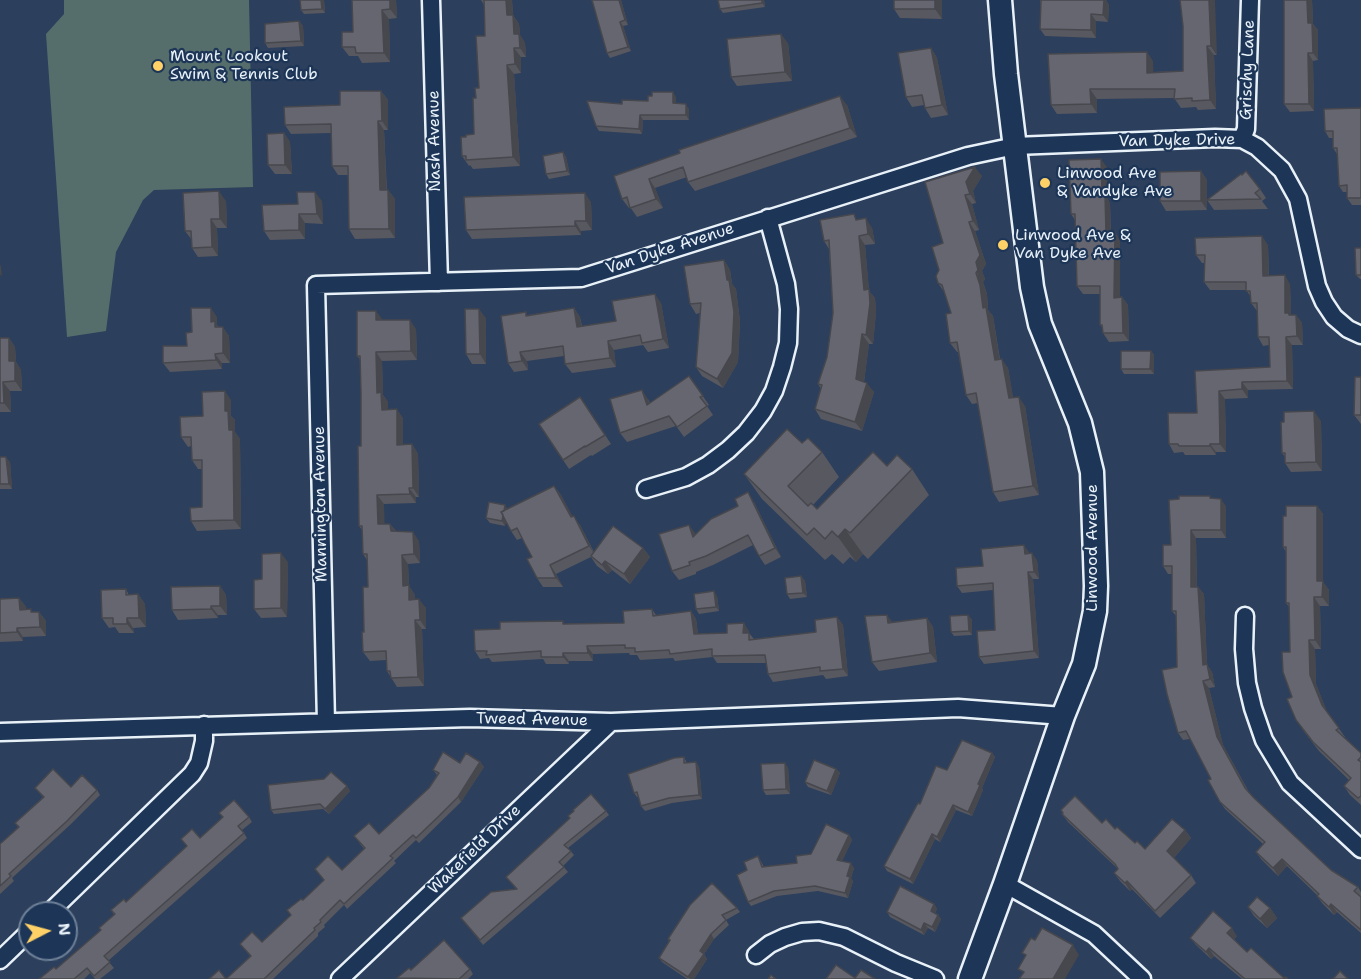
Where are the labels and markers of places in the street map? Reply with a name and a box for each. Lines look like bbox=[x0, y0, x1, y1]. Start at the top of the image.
place label: Mount Lookout Swim & Tennis Club bbox=[170, 47, 318, 85]
marker: Mount Lookout Swim & Tennis Club bbox=[151, 59, 165, 73]
place label: Linwood Ave & Vandyke Ave bbox=[1057, 164, 1173, 202]
marker: Linwood Ave & Vandyke Ave bbox=[1038, 176, 1052, 190]
place label: Linwood Ave & Van Dyke Ave bbox=[1015, 226, 1130, 264]
marker: Linwood Ave & Van Dyke Ave bbox=[996, 238, 1010, 252]

